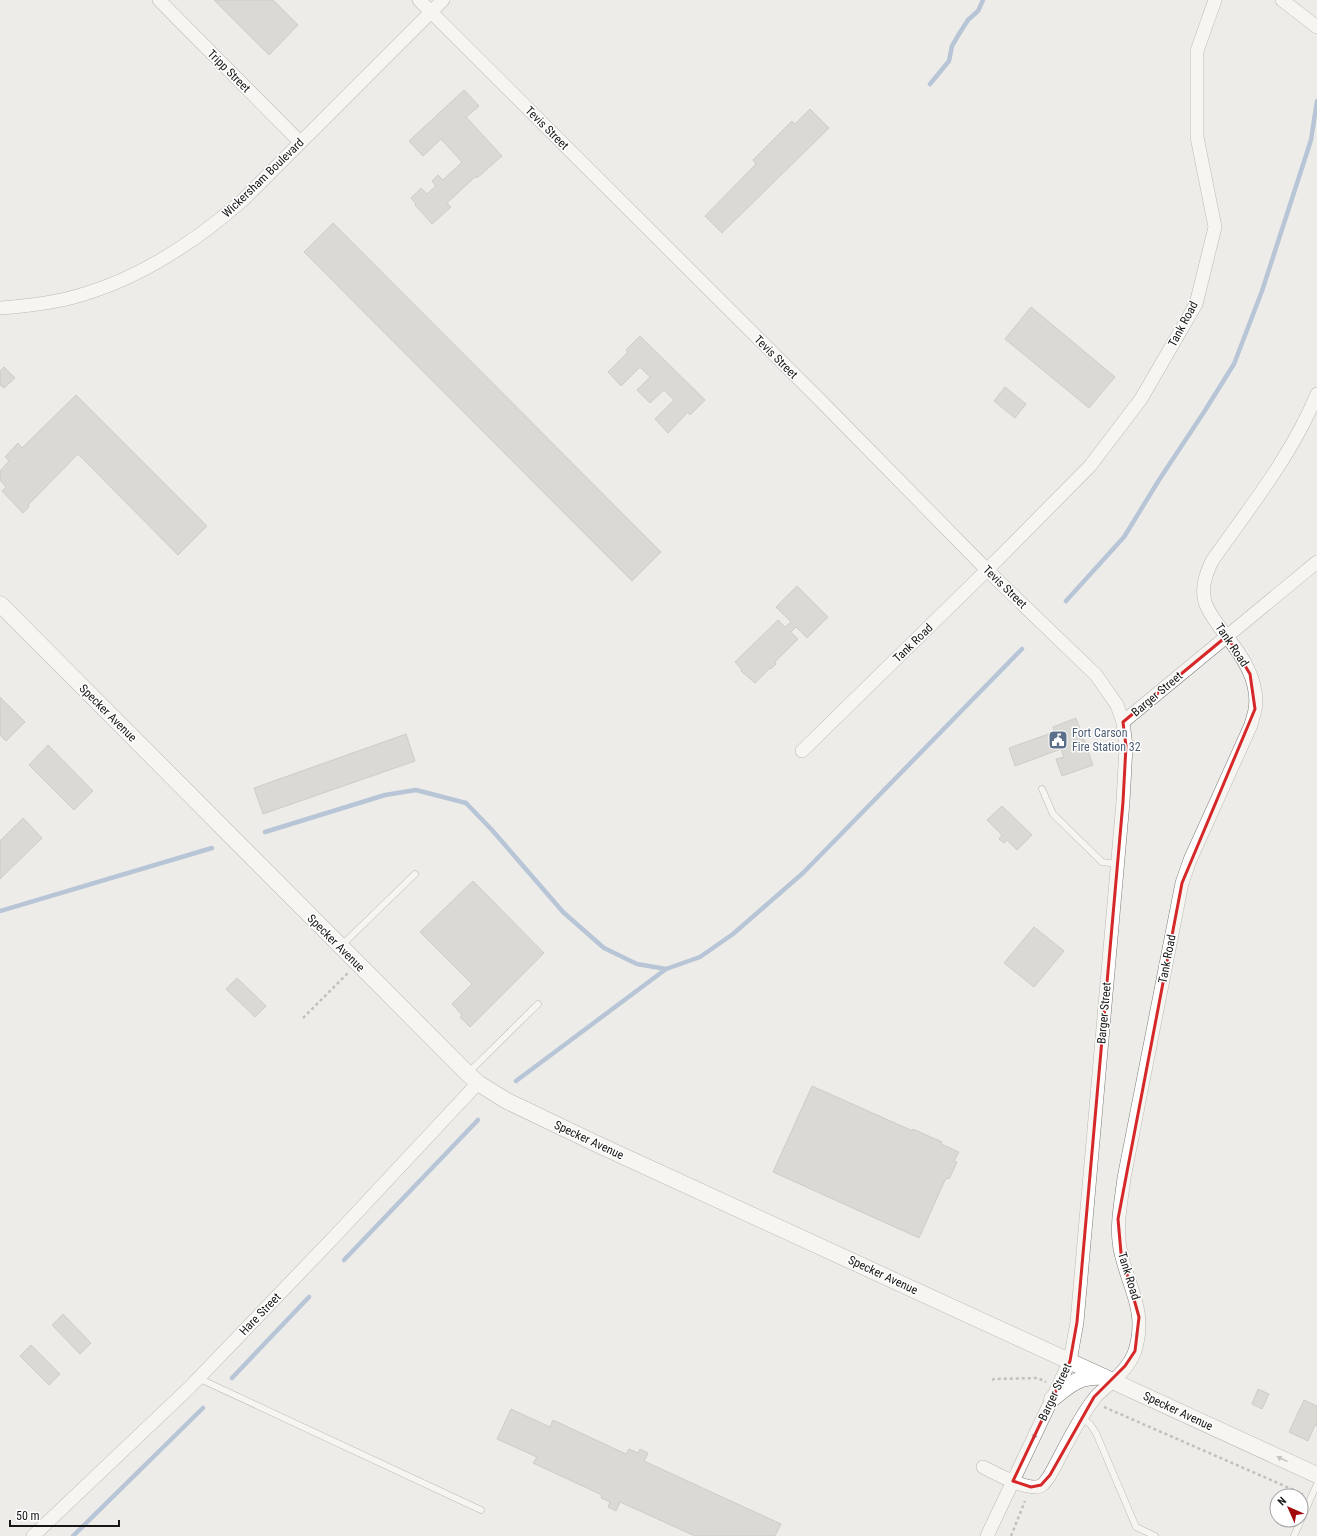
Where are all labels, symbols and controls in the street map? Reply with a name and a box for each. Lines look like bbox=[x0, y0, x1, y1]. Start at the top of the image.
street label: Tripp Street bbox=[205, 47, 254, 96]
street label: Tevis Street bbox=[522, 103, 572, 153]
street label: Wickersham Boulevard bbox=[219, 136, 307, 220]
street label: Tank Road bbox=[1165, 299, 1201, 349]
street label: Tevis Street bbox=[751, 332, 801, 382]
street label: Tevis Street bbox=[980, 563, 1030, 612]
street label: Tank Road bbox=[890, 621, 936, 665]
street label: Tank Road bbox=[1212, 621, 1252, 669]
street label: Barger Street bbox=[1129, 668, 1186, 719]
street label: Specker Avenue bbox=[76, 681, 140, 745]
place label: Fort Carson Fire Station 32 bbox=[1072, 726, 1141, 754]
public building icon: Fort Carson Fire Station 32 bbox=[1047, 729, 1069, 751]
street label: Specker Avenue bbox=[304, 911, 368, 975]
street label: Tank Road bbox=[1155, 933, 1179, 985]
street label: Barger Street bbox=[1094, 981, 1114, 1044]
street label: Specker Avenue bbox=[552, 1118, 626, 1162]
street label: Tank Road bbox=[1115, 1250, 1143, 1302]
street label: Specker Avenue bbox=[846, 1253, 920, 1297]
street label: Hare Street bbox=[236, 1290, 284, 1338]
street label: Barger Street bbox=[1036, 1361, 1075, 1423]
street label: Specker Avenue bbox=[1141, 1389, 1215, 1433]
one-way arrow bbox=[1032, 1428, 1038, 1440]
one-way arrow bbox=[1276, 1456, 1287, 1462]
north arrow bbox=[1269, 1488, 1309, 1528]
text: N bbox=[1275, 1494, 1289, 1508]
scale bar bbox=[10, 1502, 119, 1528]
text: 50 m bbox=[16, 1509, 40, 1523]

